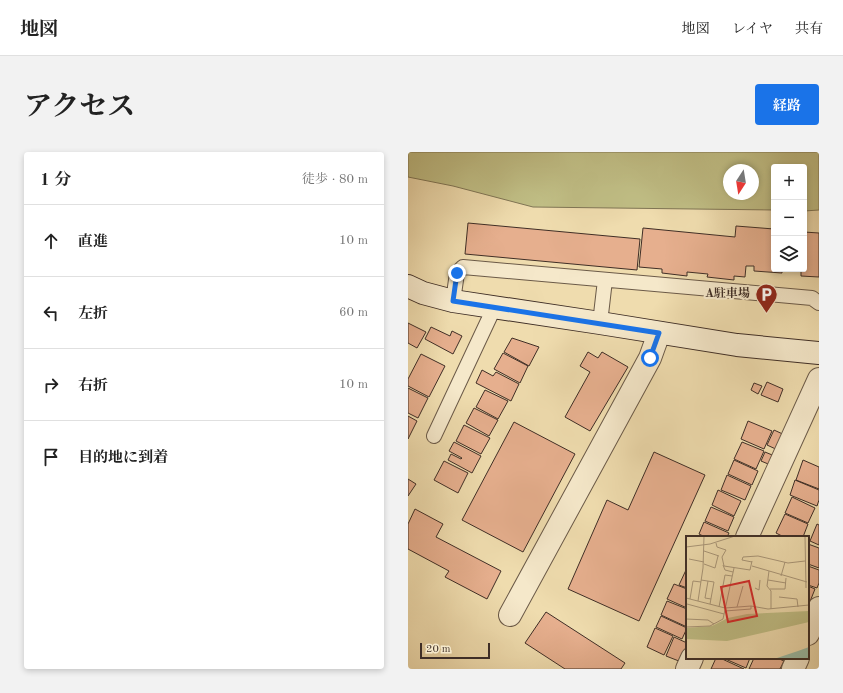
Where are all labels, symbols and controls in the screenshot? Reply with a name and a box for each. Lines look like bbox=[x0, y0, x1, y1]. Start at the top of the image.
text: 地図 bbox=[20, 21, 58, 40]
text: 地図 bbox=[682, 22, 710, 36]
text: レイヤ bbox=[732, 22, 773, 36]
text: 共有 bbox=[795, 22, 823, 36]
button: 経路 bbox=[755, 84, 819, 125]
text: アクセス bbox=[24, 94, 135, 122]
north arrow bbox=[723, 164, 759, 200]
map controls bbox=[771, 164, 807, 272]
button: + bbox=[771, 164, 807, 200]
text: 1 分 bbox=[40, 172, 72, 189]
text: 徒歩 · 80 m bbox=[302, 173, 368, 186]
button: − bbox=[771, 200, 807, 236]
icon: ahead bbox=[40, 230, 62, 252]
text: 10 m bbox=[339, 234, 368, 247]
text: 直進 bbox=[78, 235, 108, 250]
button: layers bbox=[771, 236, 807, 272]
route end bbox=[448, 264, 466, 282]
parking icon: A駐車場 bbox=[753, 281, 779, 314]
place label: A駐車場 bbox=[705, 286, 750, 300]
icon: left bbox=[40, 302, 62, 324]
text: 60 m bbox=[339, 306, 368, 319]
text: 左折 bbox=[78, 307, 108, 322]
route start bbox=[641, 349, 659, 367]
icon: right bbox=[40, 374, 62, 396]
text: 10 m bbox=[339, 378, 368, 391]
text: 右折 bbox=[78, 379, 108, 394]
icon: arrive bbox=[40, 446, 62, 468]
text: 目的地に到着 bbox=[78, 451, 168, 466]
inset map bbox=[686, 536, 809, 659]
scale bar bbox=[420, 641, 490, 660]
text: 20 m bbox=[426, 644, 451, 655]

